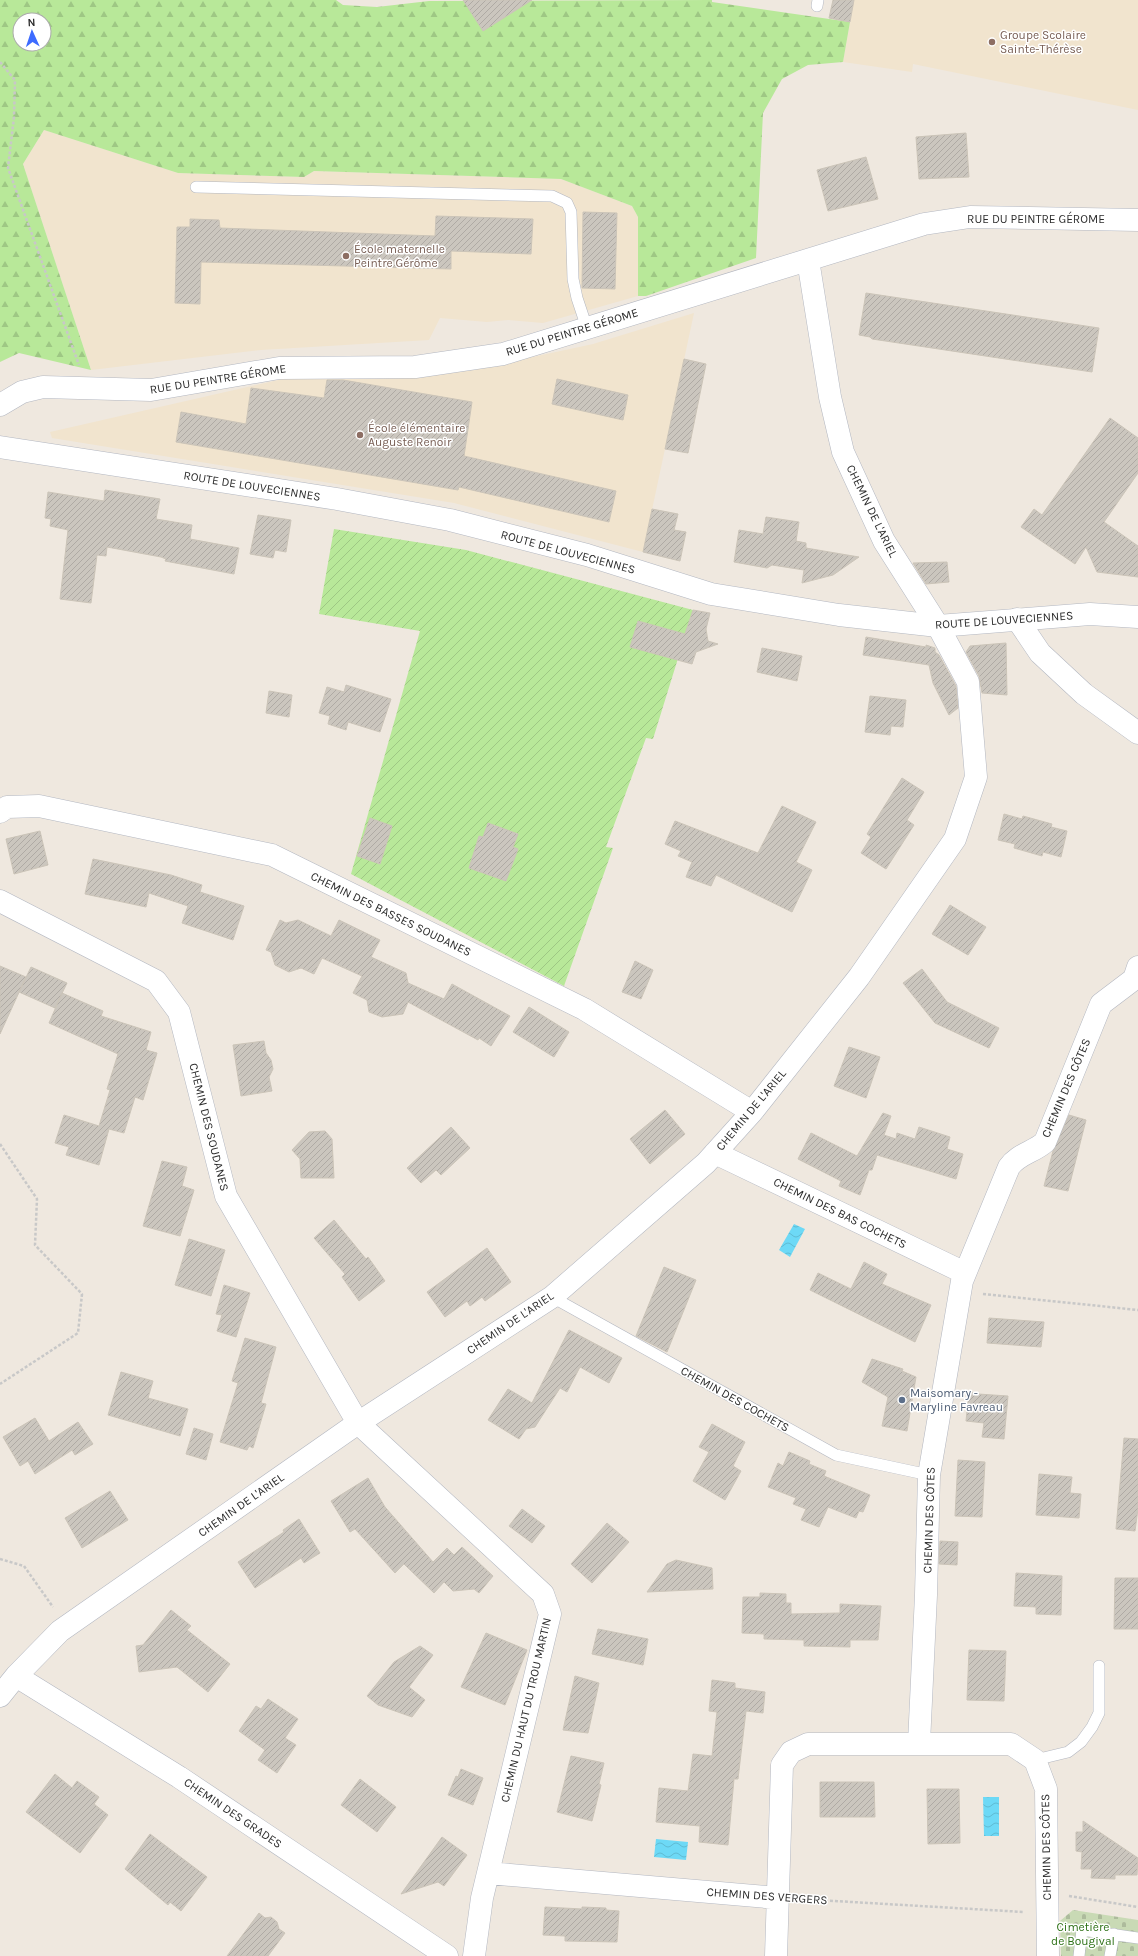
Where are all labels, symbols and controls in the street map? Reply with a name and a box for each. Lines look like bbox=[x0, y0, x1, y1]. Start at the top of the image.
north arrow bbox=[12, 12, 52, 52]
text: N bbox=[27, 16, 36, 29]
place label: Groupe Scolaire Sainte-Thérèse bbox=[1000, 28, 1086, 56]
marker: Groupe Scolaire Sainte-Thérèse bbox=[987, 37, 997, 47]
street label: RUE DU PEINTRE GÉROME bbox=[967, 211, 1105, 226]
place label: École maternelle Peintre Gérôme bbox=[354, 241, 445, 270]
marker: École maternelle Peintre Gérôme bbox=[341, 251, 351, 261]
street label: RUE DU PEINTRE GÉROME bbox=[504, 304, 640, 359]
street label: RUE DU PEINTRE GÉROME bbox=[149, 360, 287, 397]
place label: École élémentaire Auguste Renoir bbox=[368, 420, 465, 449]
marker: École élémentaire Auguste Renoir bbox=[355, 430, 365, 440]
street label: CHEMIN DE L'ARIEL bbox=[843, 462, 901, 560]
street label: ROUTE DE LOUVECIENNES bbox=[182, 468, 322, 504]
street label: ROUTE DE LOUVECIENNES bbox=[499, 527, 637, 577]
street label: ROUTE DE LOUVECIENNES bbox=[934, 608, 1074, 632]
street label: CHEMIN DES BASSES SOUDANES bbox=[308, 869, 474, 959]
street label: CHEMIN DES CÔTES bbox=[1039, 1036, 1093, 1140]
street label: CHEMIN DES SOUDANES bbox=[186, 1062, 232, 1192]
street label: CHEMIN DE L'ARIEL bbox=[713, 1066, 789, 1153]
street label: CHEMIN DES BAS COCHETS bbox=[771, 1175, 909, 1251]
street label: CHEMIN DE L'ARIEL bbox=[464, 1289, 556, 1357]
street label: CHEMIN DES COCHETS bbox=[678, 1363, 792, 1435]
place label: Maisomary - Maryline Favreau bbox=[910, 1386, 1003, 1414]
marker: Maisomary - Maryline Favreau bbox=[897, 1395, 907, 1405]
street label: CHEMIN DES CÔTES bbox=[920, 1466, 938, 1574]
street label: CHEMIN DE L'ARIEL bbox=[195, 1470, 287, 1540]
street label: CHEMIN DU HAUT DU TROU MARTIN bbox=[498, 1616, 554, 1804]
street label: CHEMIN DES GRADES bbox=[181, 1775, 285, 1851]
street label: CHEMIN DES CÔTES bbox=[1038, 1794, 1054, 1900]
street label: CHEMIN DES VERGERS bbox=[706, 1885, 828, 1907]
park label: Cimetière de Bougival bbox=[1051, 1920, 1115, 1948]

